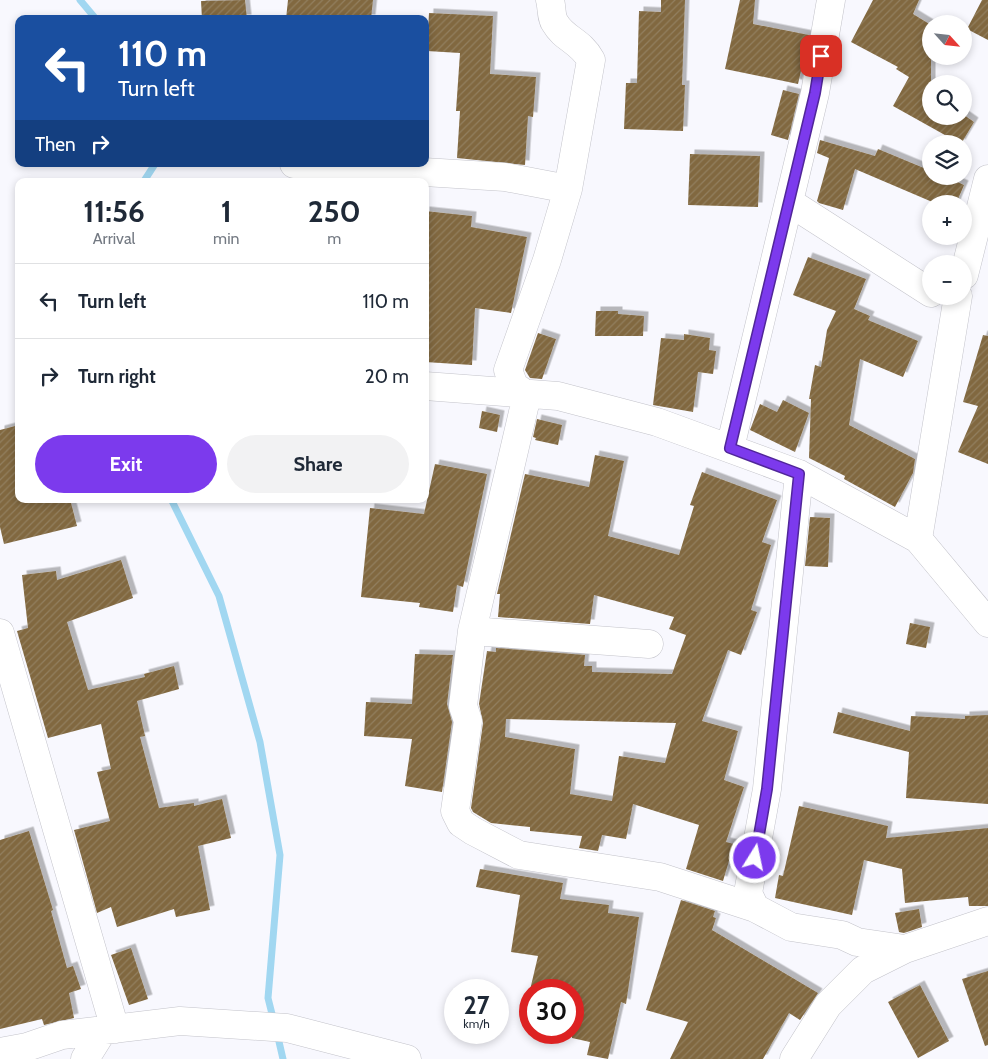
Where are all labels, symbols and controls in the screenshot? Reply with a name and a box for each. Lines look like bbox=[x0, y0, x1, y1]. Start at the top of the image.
north arrow bbox=[922, 15, 972, 65]
map controls bbox=[922, 15, 972, 305]
text: 110 m bbox=[118, 32, 207, 75]
icon: left bbox=[35, 35, 100, 100]
pin bbox=[800, 35, 842, 77]
icon: arrive bbox=[807, 42, 835, 70]
text: Turn left bbox=[118, 75, 195, 102]
button: search bbox=[922, 75, 972, 125]
icon: right bbox=[86, 130, 114, 158]
text: Then bbox=[35, 133, 76, 156]
button: layers bbox=[922, 135, 972, 185]
text: 11:56 bbox=[83, 193, 145, 230]
text: 1 bbox=[221, 193, 232, 230]
text: 250 bbox=[308, 193, 361, 230]
button: + bbox=[922, 195, 972, 245]
text: Arrival bbox=[93, 229, 135, 248]
text: min bbox=[213, 229, 239, 248]
text: m bbox=[327, 229, 341, 248]
button: − bbox=[922, 255, 972, 305]
icon: left bbox=[35, 287, 63, 315]
text: Turn left bbox=[78, 290, 146, 313]
text: 110 m bbox=[362, 290, 409, 313]
icon: right bbox=[35, 362, 63, 390]
text: Turn right bbox=[78, 365, 156, 388]
text: 20 m bbox=[365, 365, 409, 388]
button: Exit bbox=[35, 435, 217, 493]
button: Share bbox=[227, 435, 409, 493]
position arrow bbox=[728, 831, 780, 883]
speed limit sign: 30 bbox=[519, 979, 584, 1044]
text: 27 bbox=[464, 990, 489, 1020]
text: km/h bbox=[463, 1016, 490, 1031]

